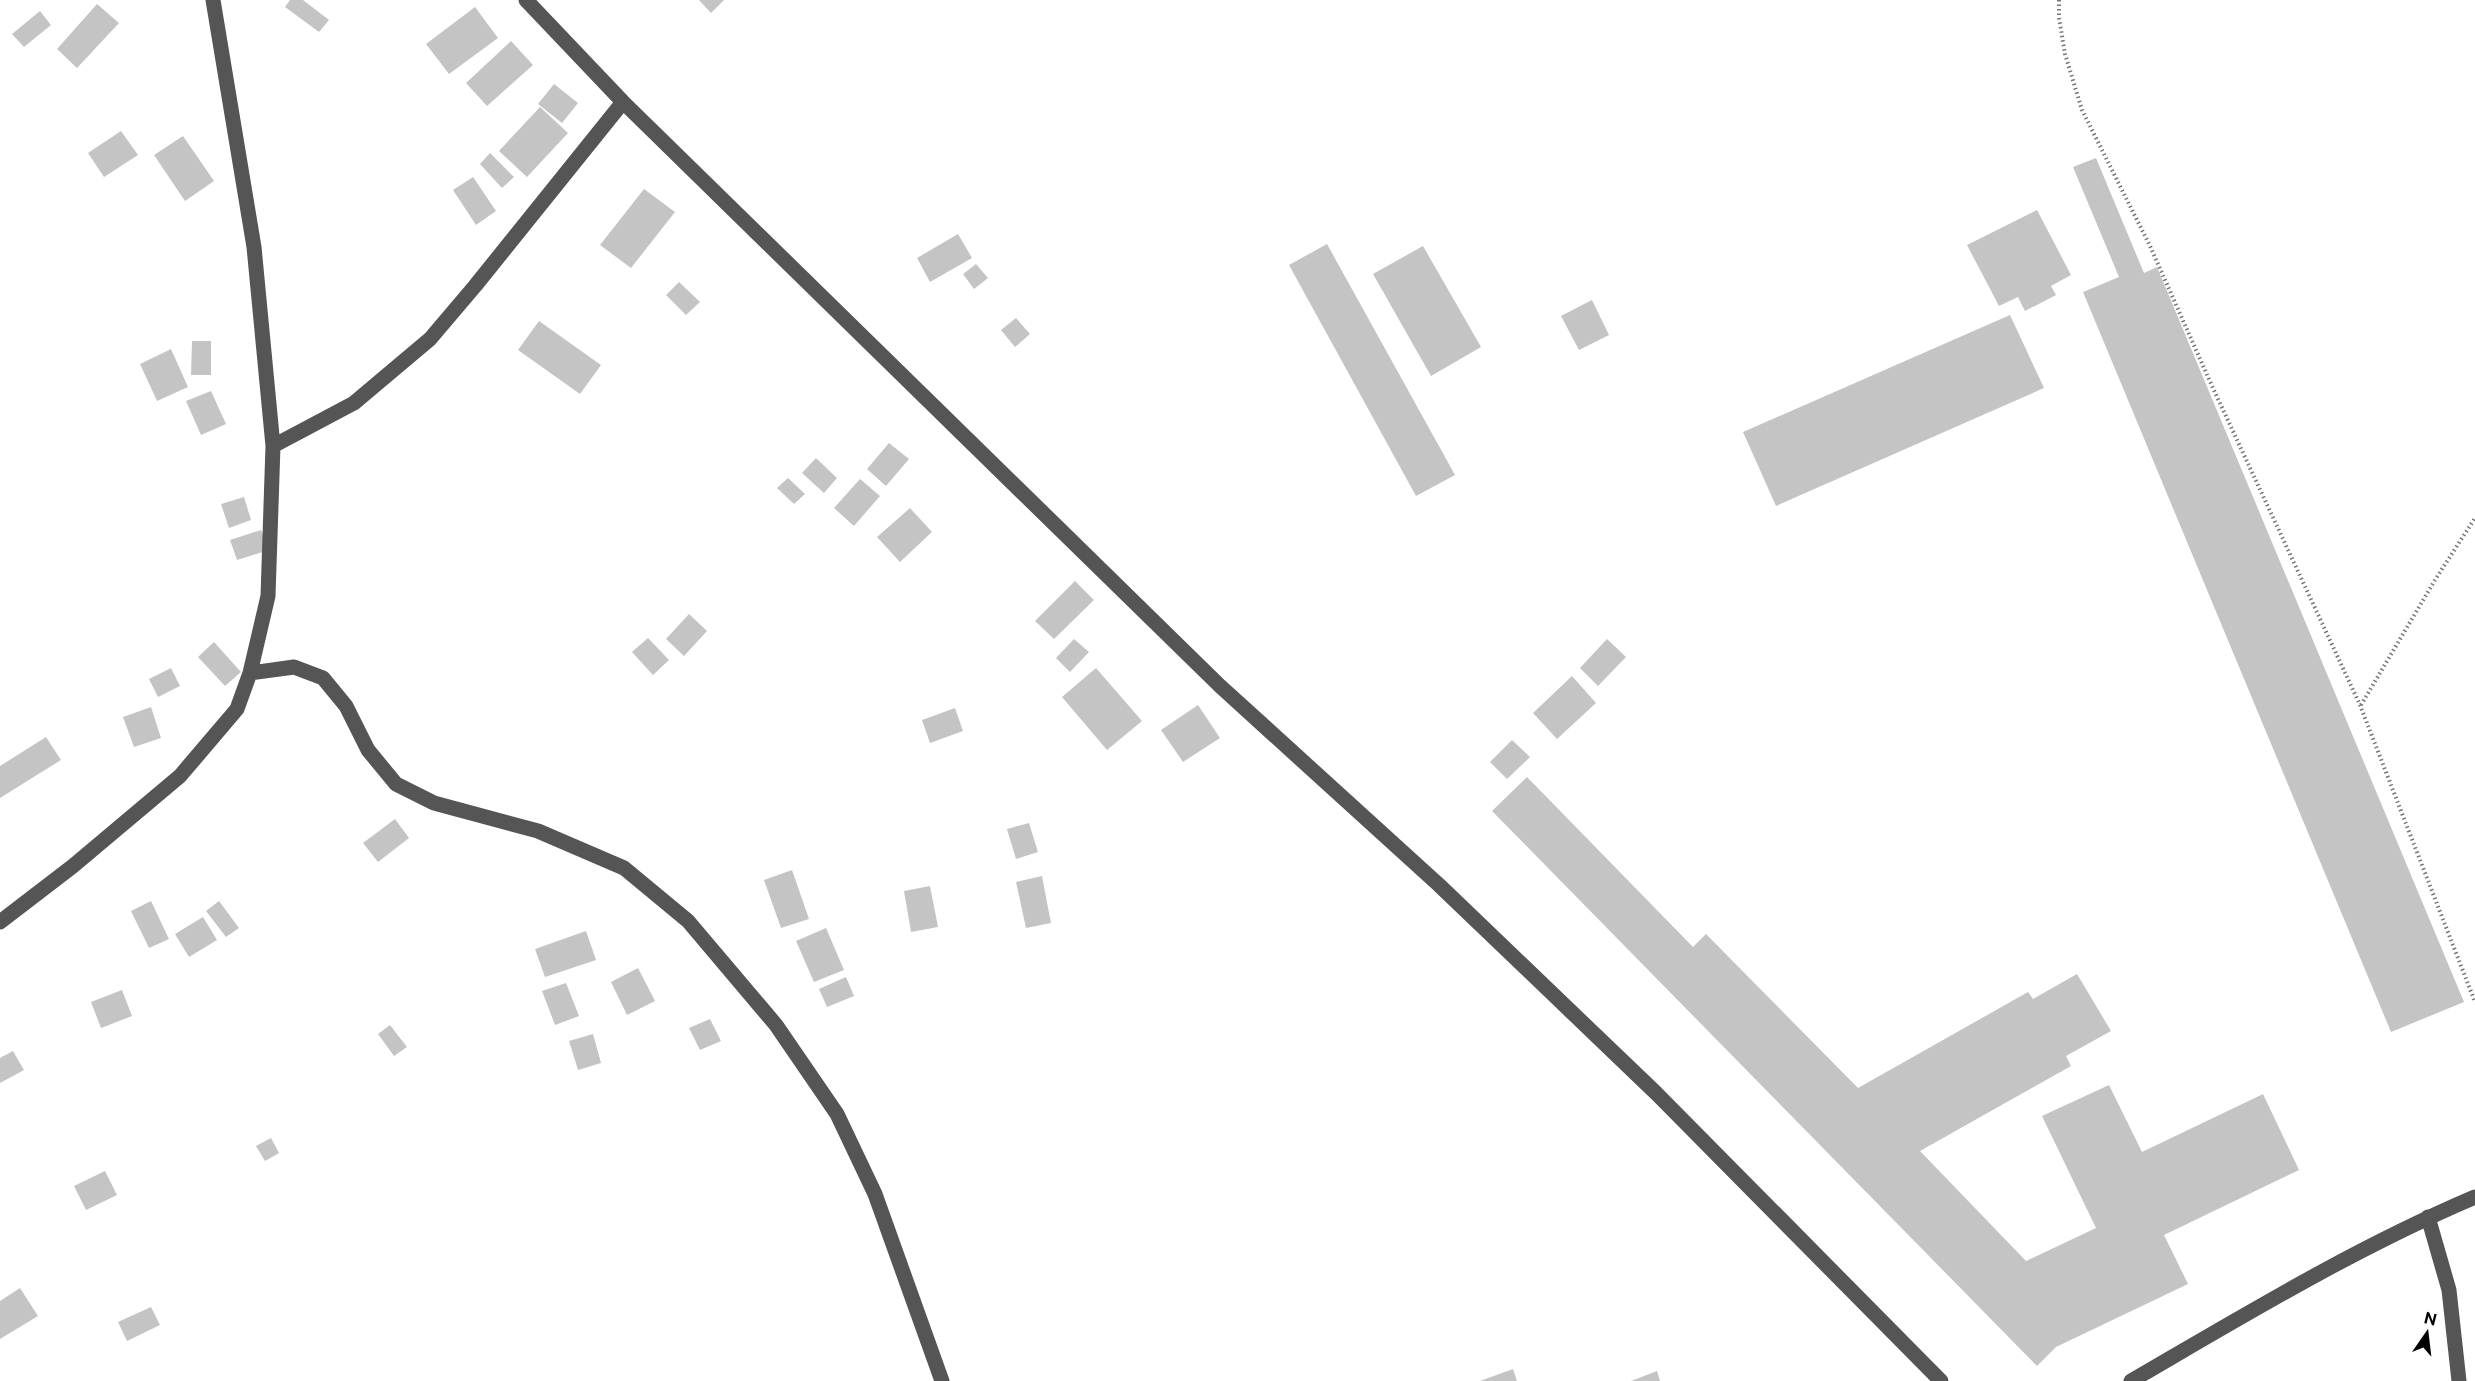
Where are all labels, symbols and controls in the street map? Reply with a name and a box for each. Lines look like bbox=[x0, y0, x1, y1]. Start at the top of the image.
north arrow bbox=[2397, 1303, 2457, 1363]
text: N bbox=[2422, 1308, 2439, 1330]

